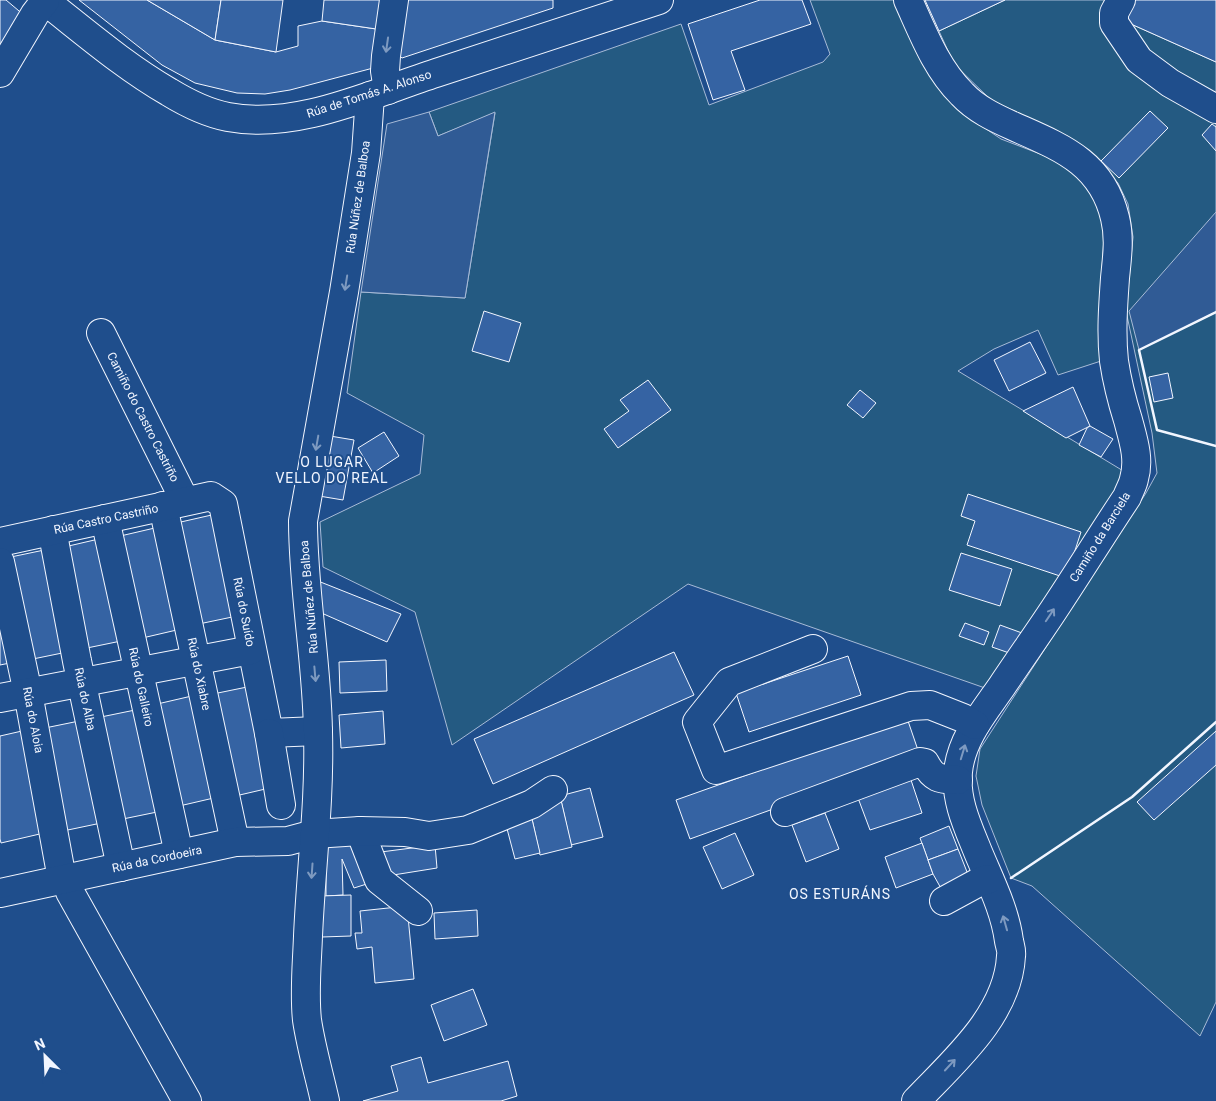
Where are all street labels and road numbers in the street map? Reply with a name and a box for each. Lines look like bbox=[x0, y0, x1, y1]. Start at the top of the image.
street label: Rúa de Tomás A. Alonso bbox=[305, 67, 433, 121]
street label: Rúa Núñez de Balboa bbox=[343, 140, 373, 254]
street label: Camiño do Castro Castriño bbox=[104, 350, 182, 484]
street label: Camiño da Barciela bbox=[1067, 489, 1133, 585]
street label: Rúa Castro Castriño bbox=[52, 501, 160, 537]
street label: Rúa Núñez de Balboa bbox=[297, 540, 321, 654]
street label: Rúa do Suído bbox=[230, 576, 258, 648]
street label: Rúa do Xiabre bbox=[184, 636, 214, 712]
street label: Rúa do Galleiro bbox=[126, 646, 156, 728]
street label: Rúa do Alba bbox=[71, 666, 99, 732]
street label: Rúa do Aloia bbox=[20, 686, 46, 754]
street label: Rúa da Cordoeira bbox=[111, 843, 203, 875]

